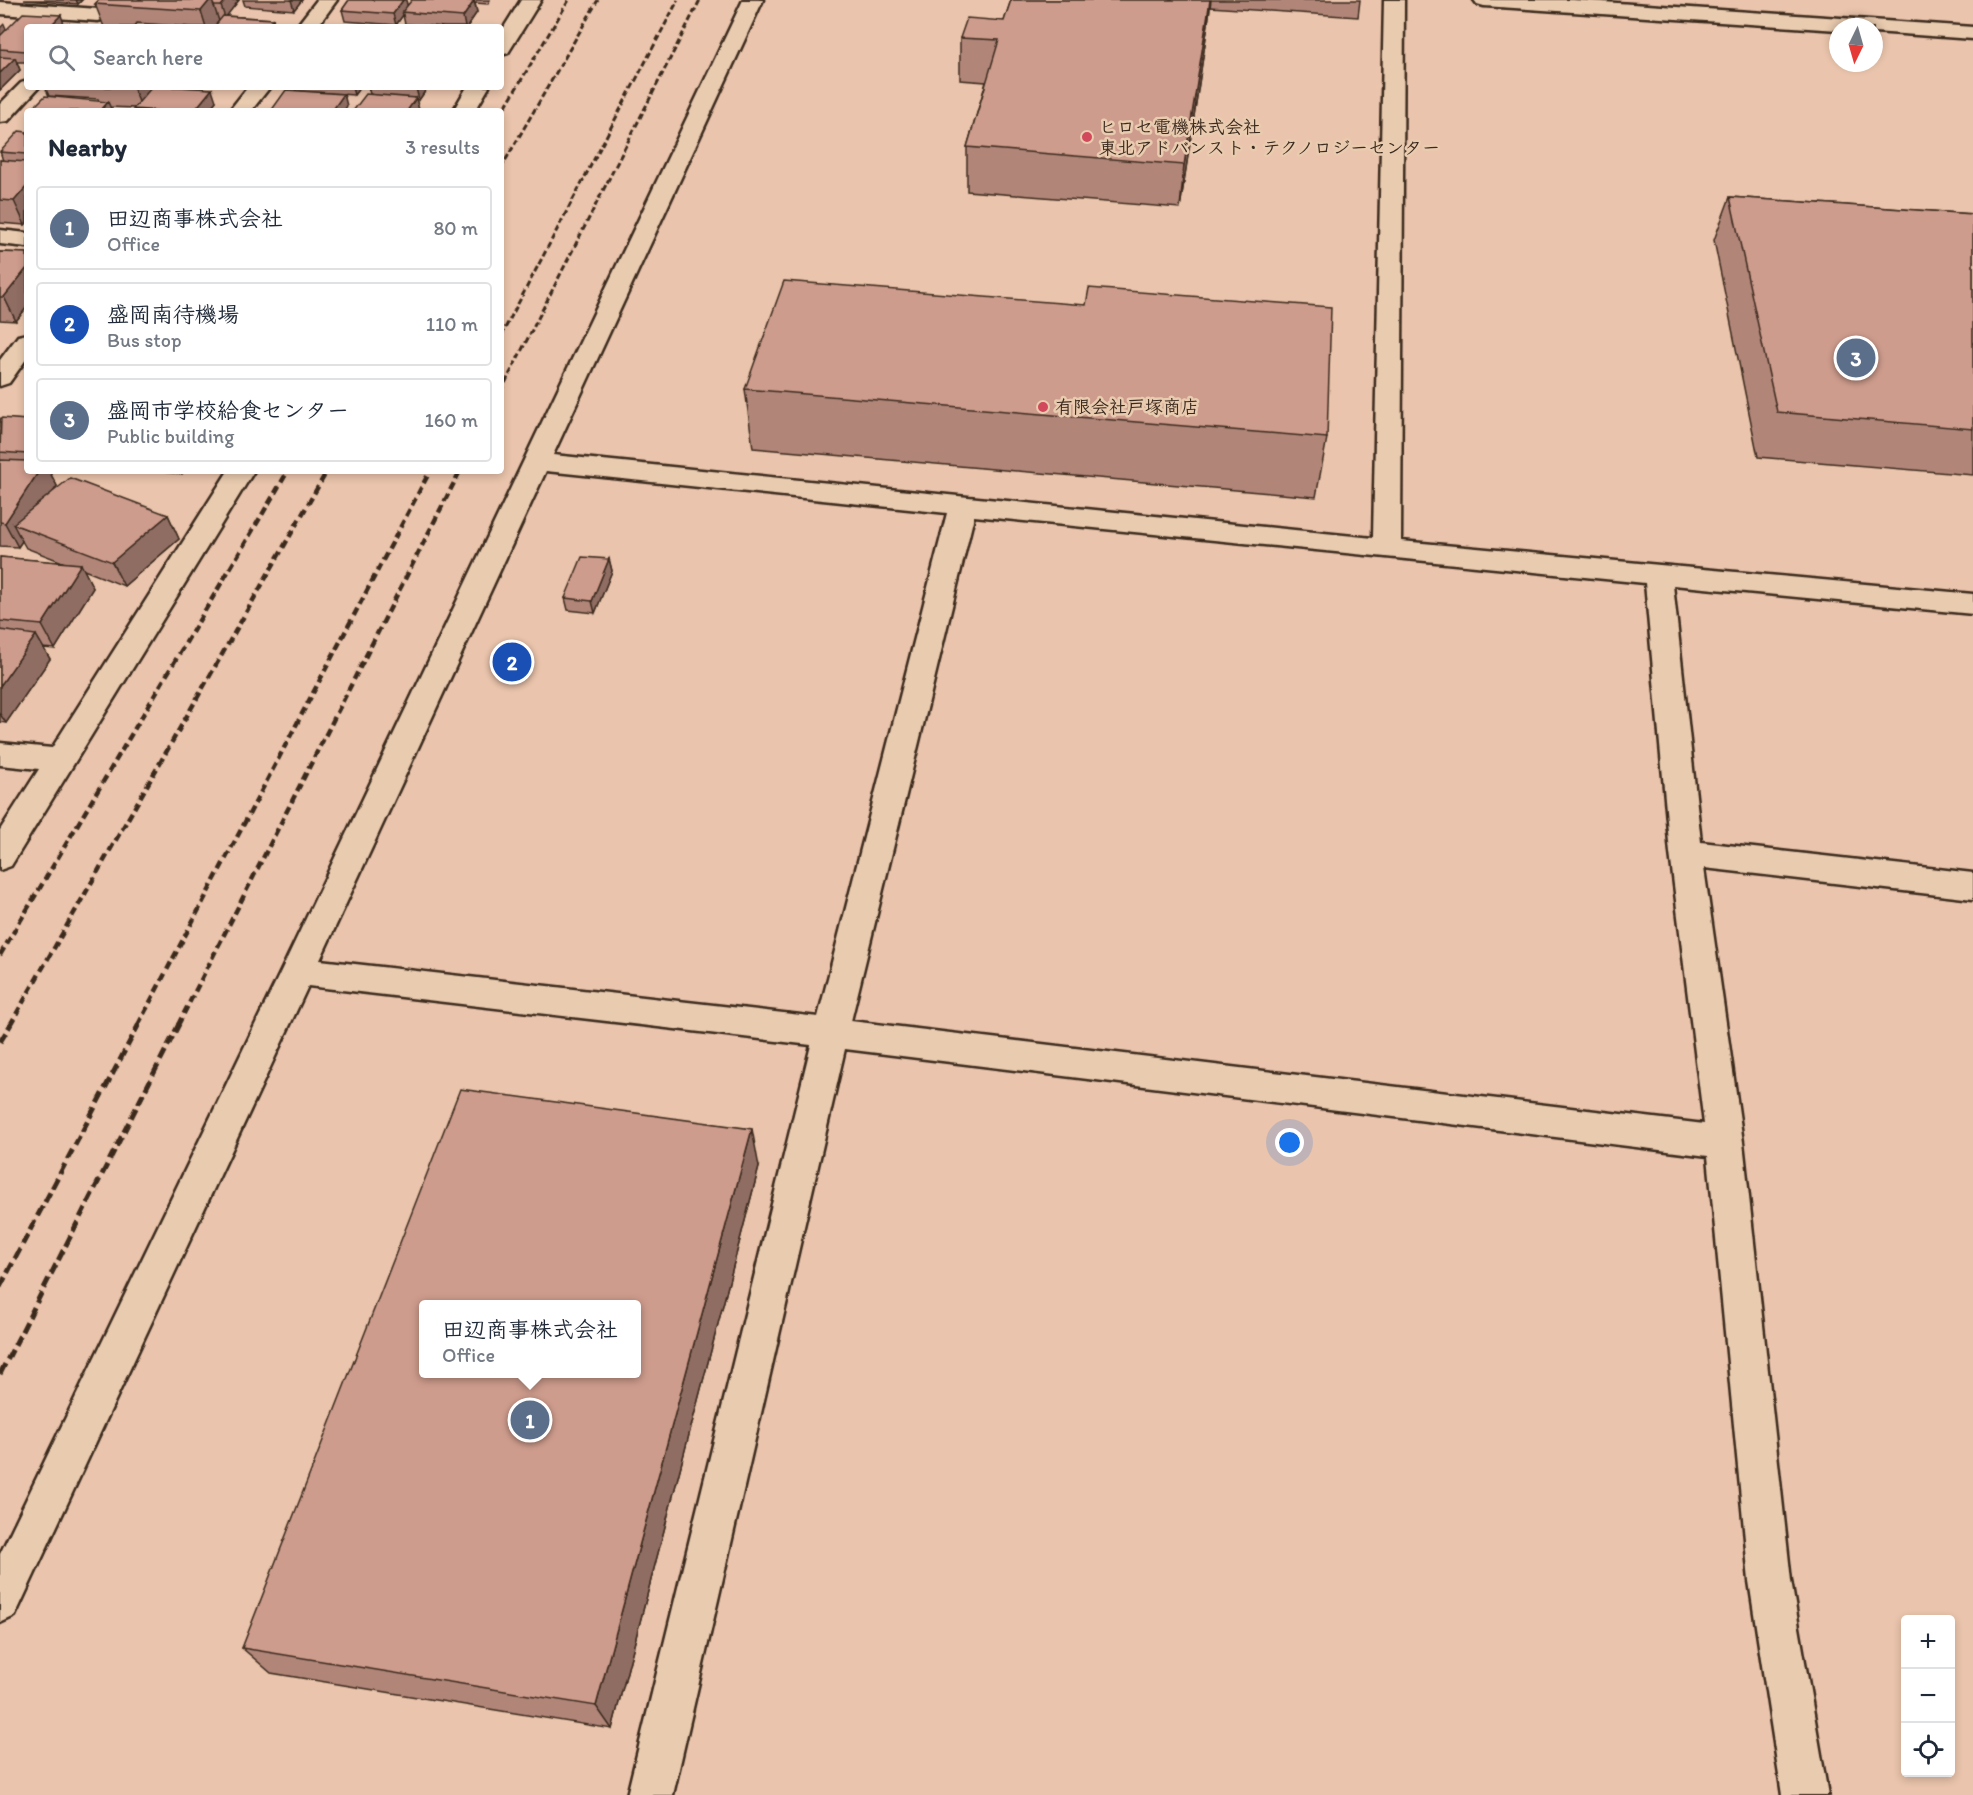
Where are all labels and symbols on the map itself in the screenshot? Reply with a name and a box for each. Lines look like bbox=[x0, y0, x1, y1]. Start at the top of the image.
north arrow bbox=[1829, 18, 1883, 72]
place label: ヒロセ電機株式会社 東北アドバンスト・テクノロジーセンター bbox=[1099, 116, 1440, 159]
marker: ヒロセ電機株式会社 東北アドバンスト・テクノロジーセンター bbox=[1080, 130, 1094, 144]
pin: 3 bbox=[1836, 336, 1876, 380]
place label: 有限会社戸塚商店 bbox=[1055, 396, 1199, 418]
marker: 有限会社戸塚商店 bbox=[1036, 400, 1050, 414]
pin: 2 bbox=[492, 640, 532, 684]
your location bbox=[1275, 1128, 1304, 1157]
pin: 1 bbox=[510, 1398, 550, 1442]

